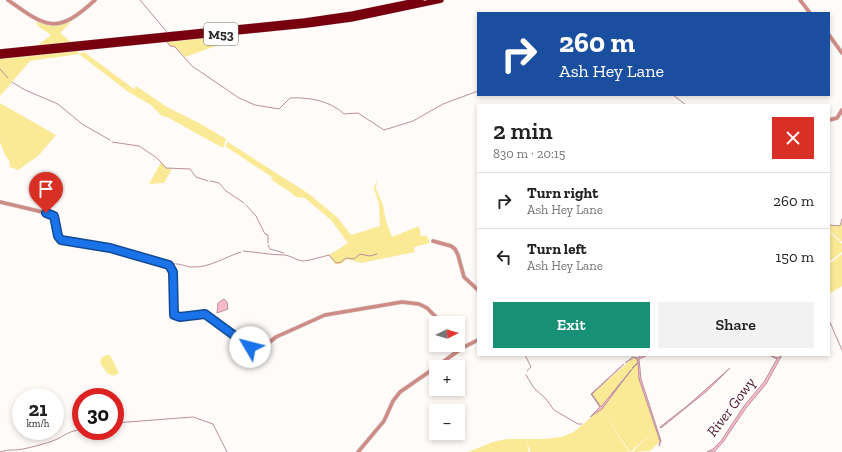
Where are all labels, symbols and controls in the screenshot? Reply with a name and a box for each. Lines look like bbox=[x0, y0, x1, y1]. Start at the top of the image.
road number: M53 bbox=[204, 23, 238, 45]
text: 260 m bbox=[559, 26, 635, 59]
icon: right bbox=[493, 28, 545, 80]
text: Ash Hey Lane bbox=[559, 60, 664, 82]
text: 2 min bbox=[493, 116, 553, 145]
button: close bbox=[772, 117, 814, 159]
text: 830 m · 20:15 bbox=[493, 146, 566, 161]
pin bbox=[29, 172, 63, 213]
icon: arrive bbox=[35, 178, 57, 200]
text: Turn right bbox=[527, 184, 598, 202]
icon: right bbox=[493, 190, 515, 212]
text: 260 m bbox=[773, 192, 814, 210]
text: Ash Hey Lane bbox=[527, 202, 603, 217]
text: Turn left bbox=[527, 240, 587, 258]
icon: left bbox=[493, 246, 515, 268]
text: 150 m bbox=[776, 248, 814, 266]
text: Ash Hey Lane bbox=[527, 258, 603, 273]
button: Exit bbox=[493, 302, 650, 348]
button: Share bbox=[658, 302, 814, 348]
north arrow bbox=[429, 316, 465, 352]
map controls bbox=[429, 316, 465, 440]
position arrow bbox=[229, 326, 271, 368]
button: + bbox=[429, 360, 465, 396]
water label: River Gowy bbox=[703, 374, 759, 440]
speed limit sign: 30 bbox=[72, 388, 124, 440]
text: 21 bbox=[29, 397, 47, 421]
button: − bbox=[429, 404, 465, 440]
text: km/h bbox=[27, 418, 49, 430]

